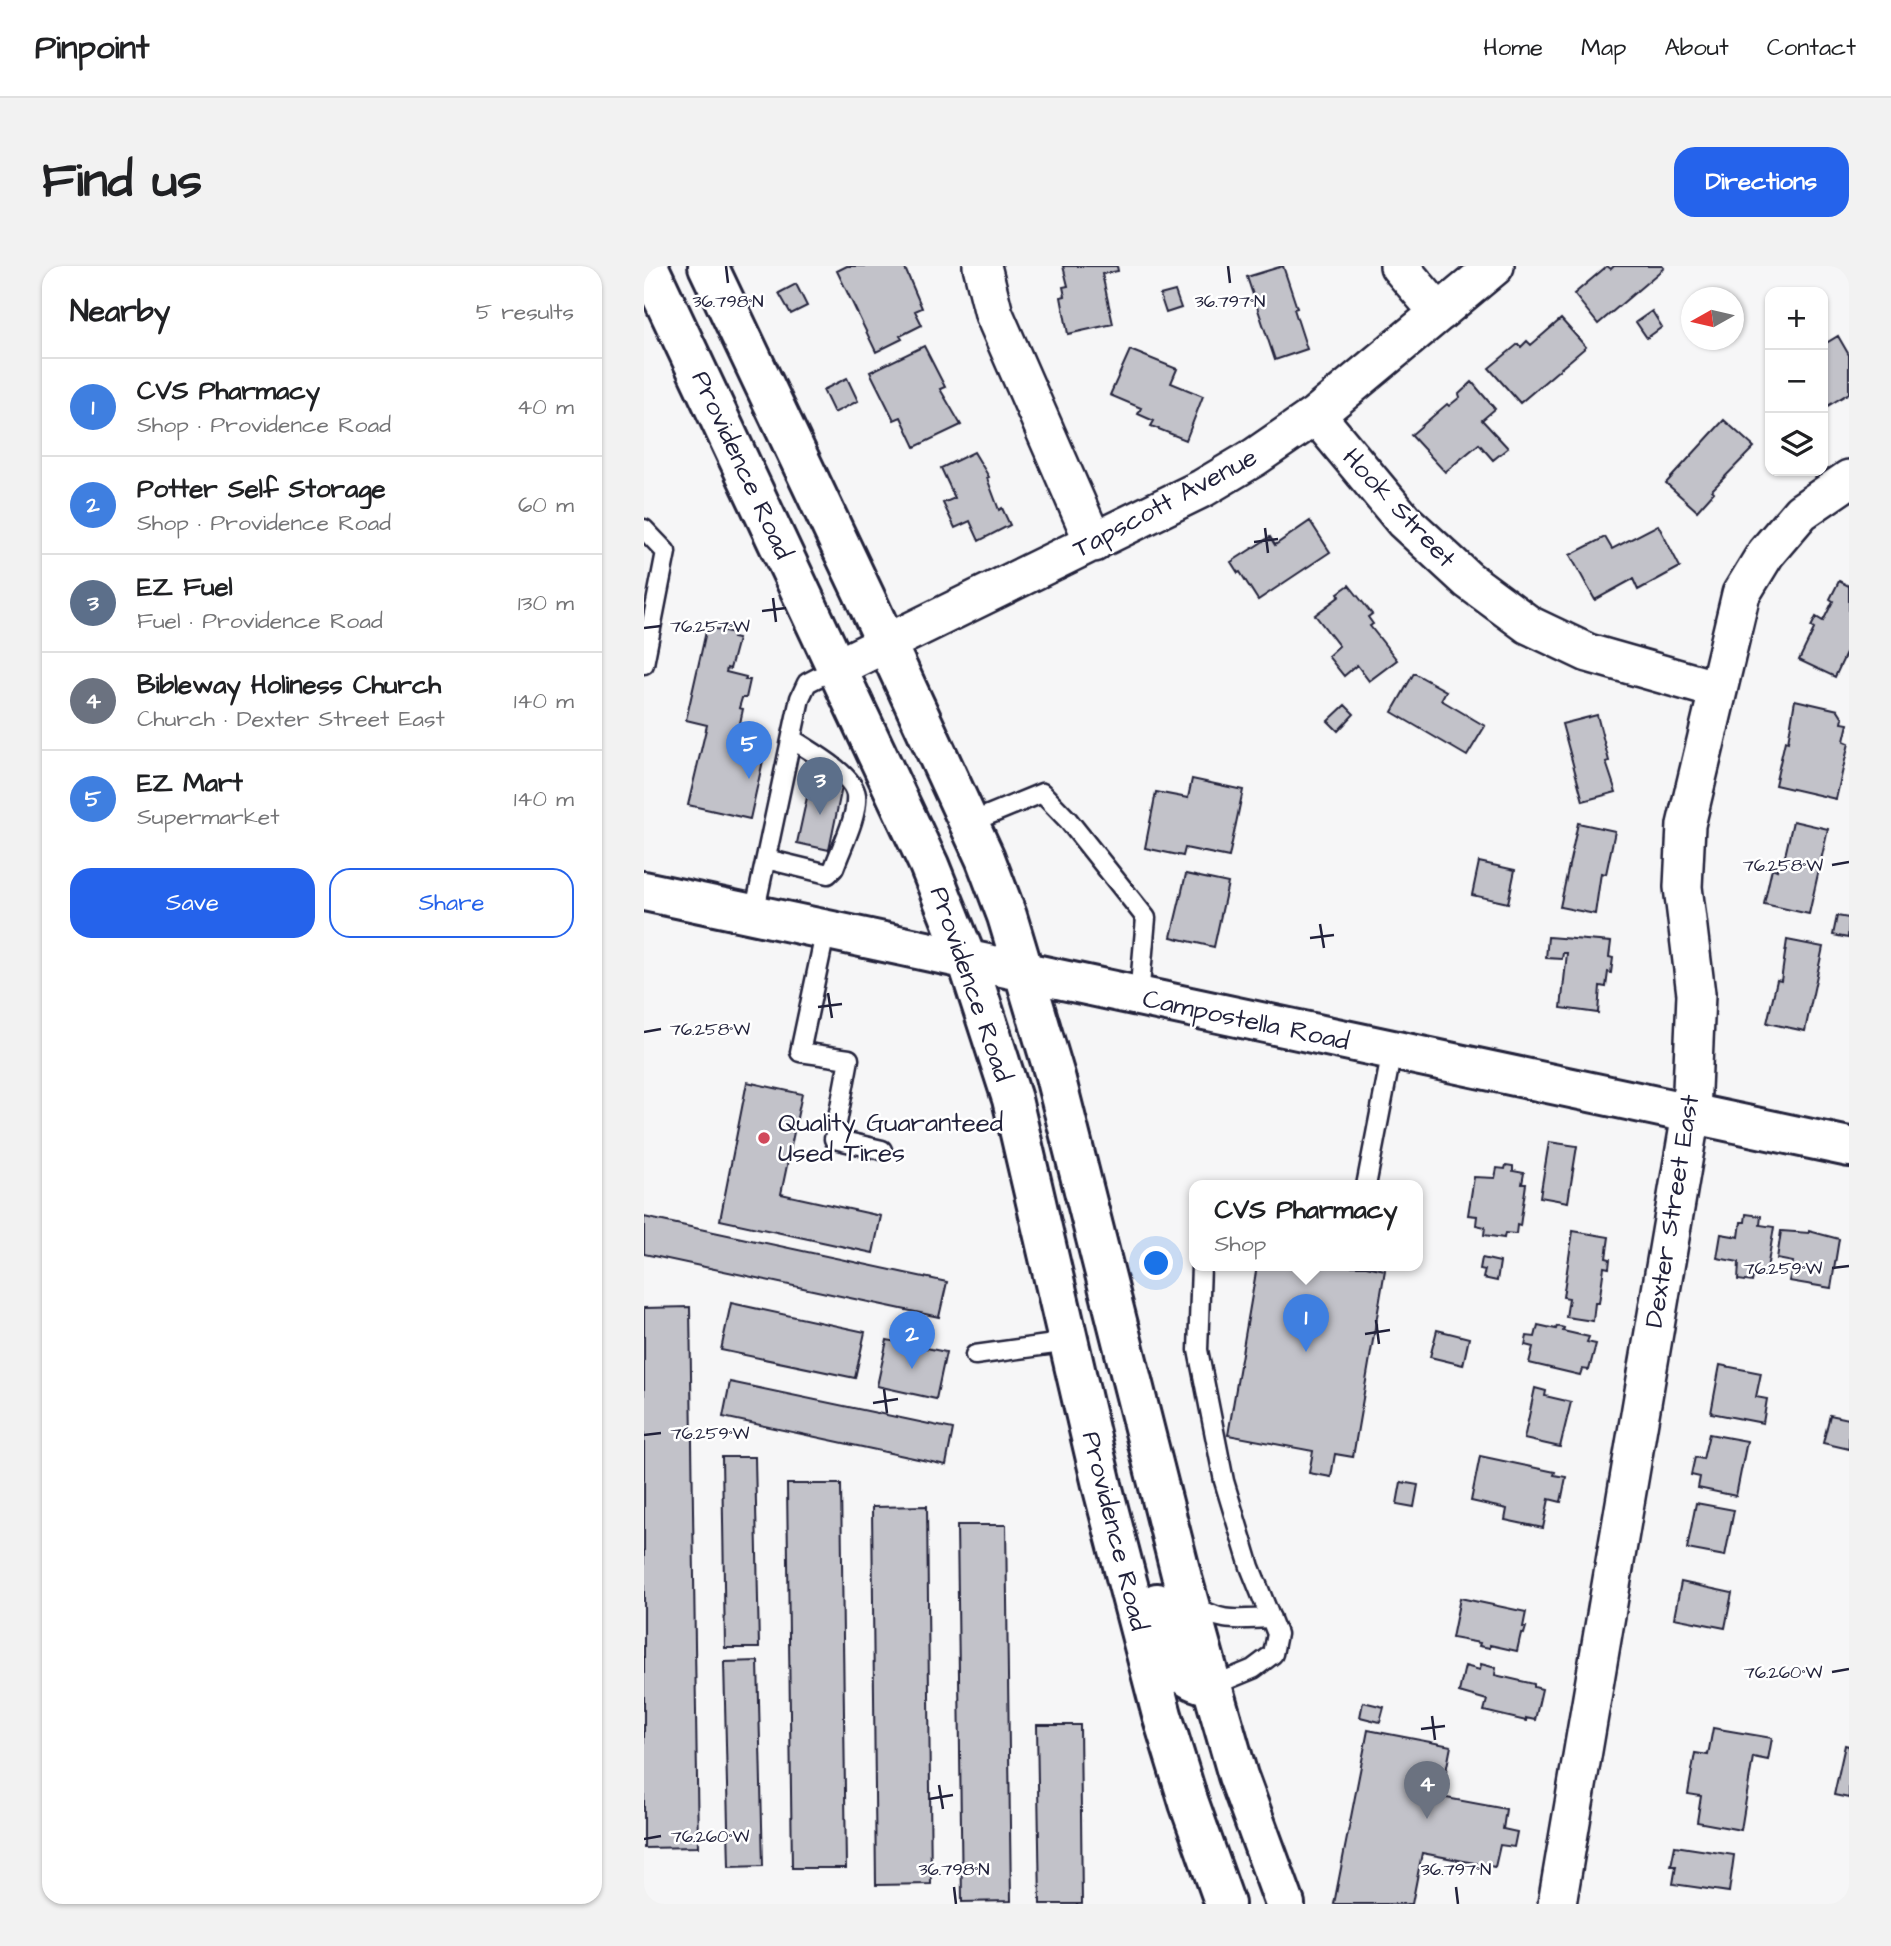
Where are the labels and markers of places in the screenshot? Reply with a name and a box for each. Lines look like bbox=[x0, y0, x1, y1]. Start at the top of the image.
pin: 5 bbox=[726, 721, 772, 779]
pin: 3 bbox=[797, 757, 843, 815]
place label: Quality Guaranteed Used Tires bbox=[778, 1105, 1003, 1171]
marker: Quality Guaranteed Used Tires bbox=[756, 1130, 772, 1146]
pin: 1 bbox=[1283, 1294, 1329, 1352]
pin: 2 bbox=[889, 1311, 935, 1369]
pin: 4 bbox=[1404, 1761, 1450, 1819]

